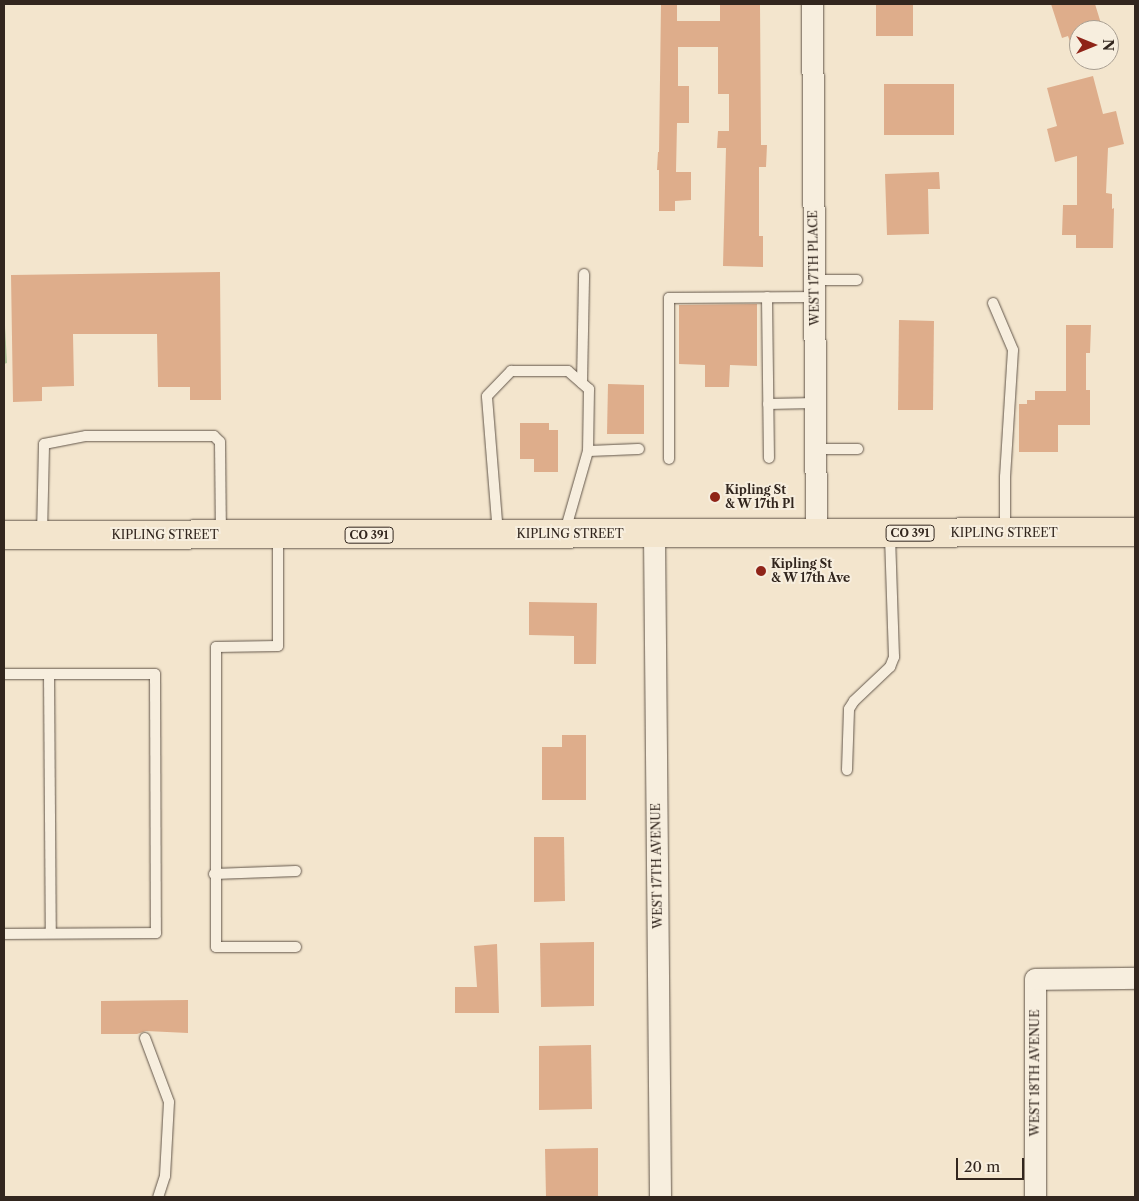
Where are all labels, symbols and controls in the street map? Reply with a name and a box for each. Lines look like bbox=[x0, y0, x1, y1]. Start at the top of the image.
north arrow bbox=[1069, 20, 1119, 70]
text: N bbox=[1099, 39, 1117, 51]
street label: WEST 17TH PLACE bbox=[806, 210, 822, 326]
place label: Kipling St & W 17th Pl bbox=[725, 483, 795, 511]
marker: Kipling St & W 17th Pl bbox=[709, 491, 721, 503]
road number: CO 391 bbox=[885, 524, 935, 542]
road number: CO 391 bbox=[344, 526, 394, 544]
street label: KIPLING STREET bbox=[950, 526, 1058, 540]
street label: KIPLING STREET bbox=[516, 527, 624, 541]
street label: KIPLING STREET bbox=[111, 528, 219, 542]
place label: Kipling St & W 17th Ave bbox=[771, 557, 852, 585]
marker: Kipling St & W 17th Ave bbox=[755, 565, 767, 577]
street label: WEST 17TH AVENUE bbox=[649, 803, 665, 929]
street label: WEST 18TH AVENUE bbox=[1028, 1009, 1042, 1137]
scale bar bbox=[959, 1148, 1026, 1180]
text: 20 m bbox=[964, 1157, 1000, 1176]

